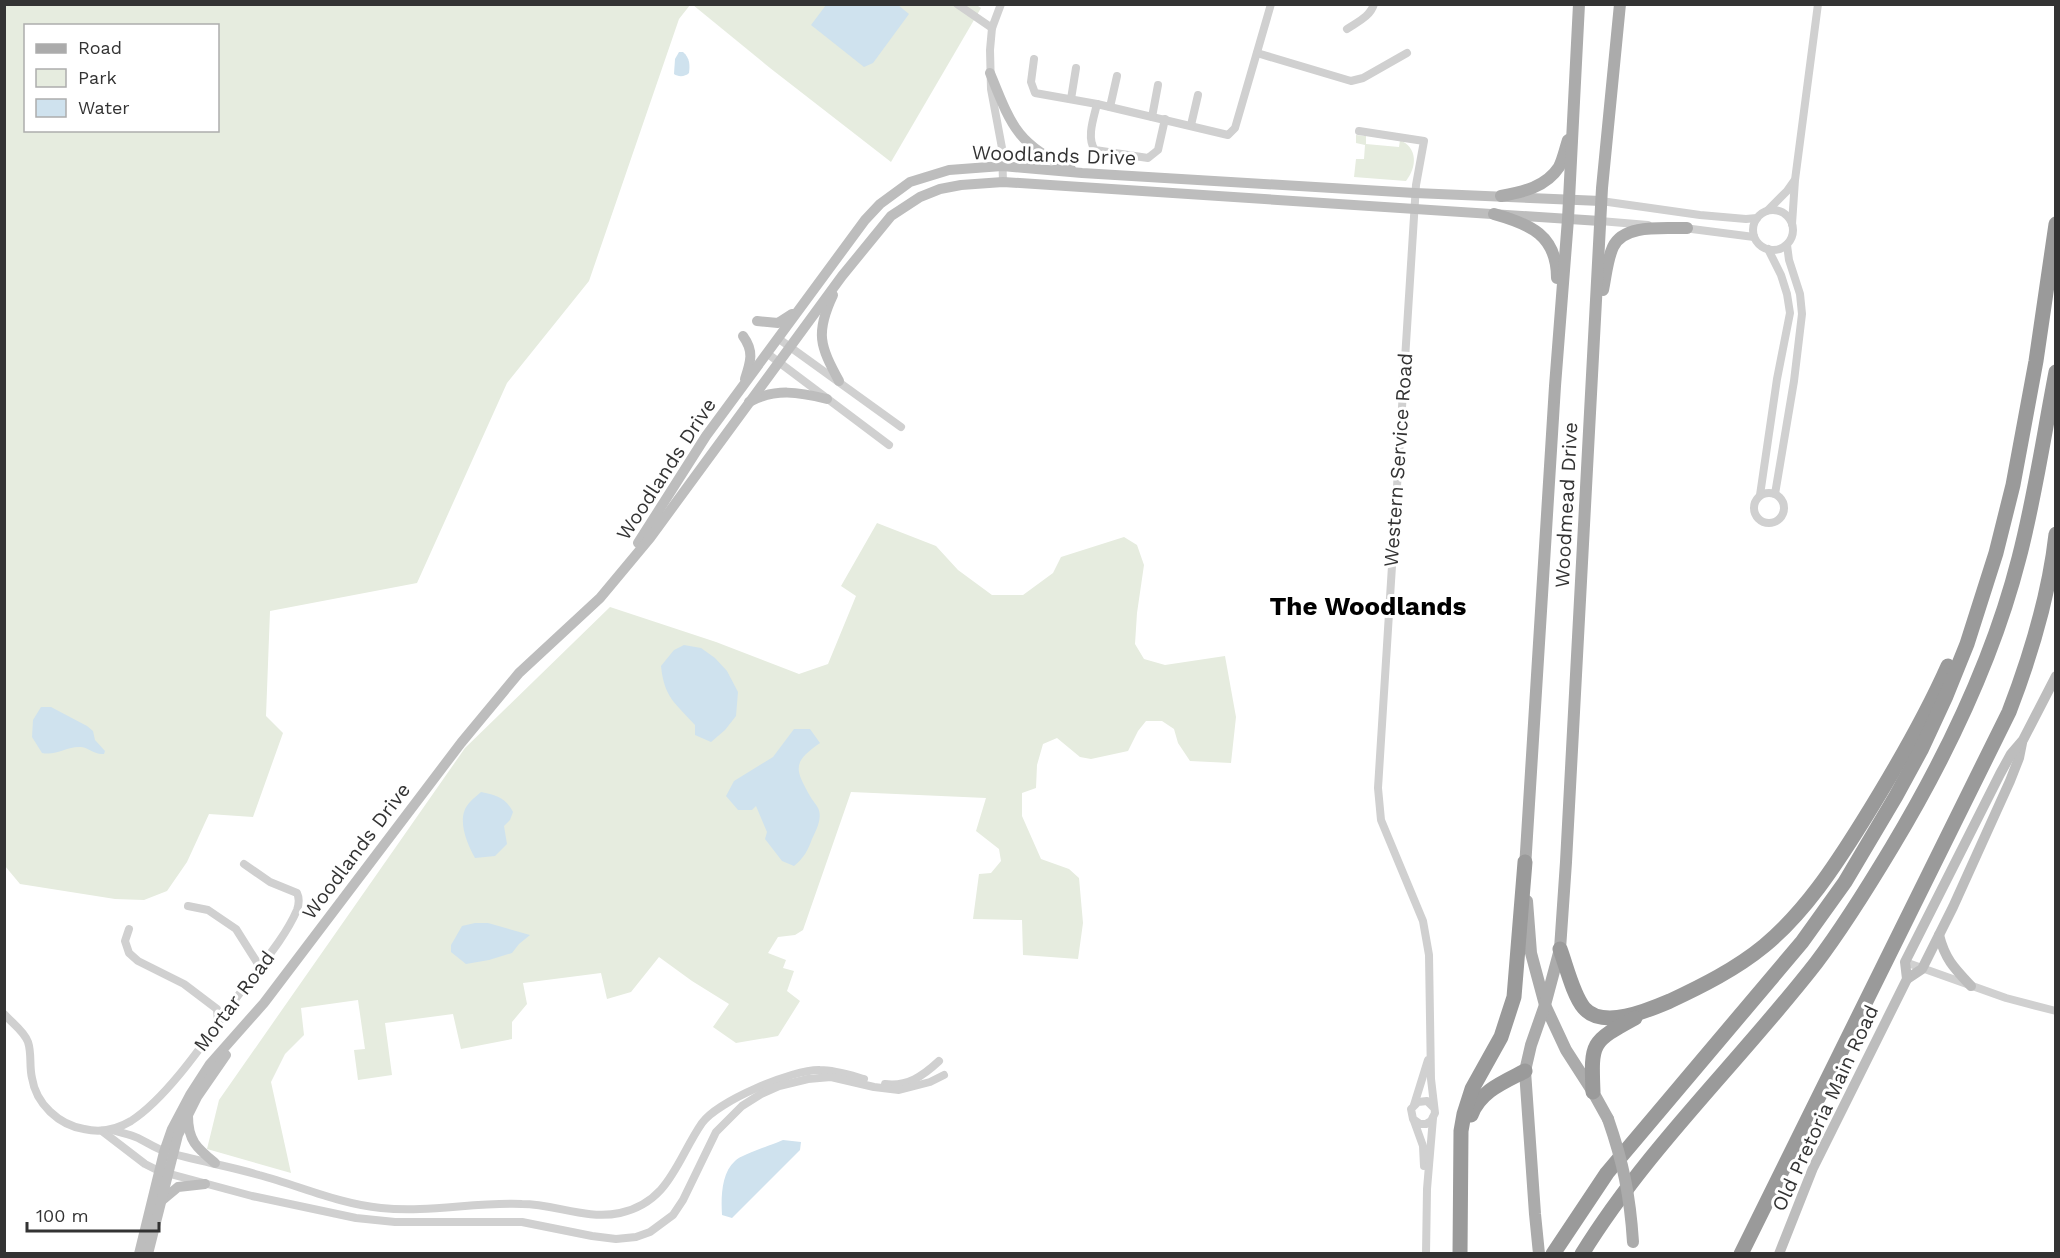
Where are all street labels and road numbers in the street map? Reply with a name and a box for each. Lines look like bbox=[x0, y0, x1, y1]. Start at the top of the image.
street label: Woodlands Drive bbox=[971, 140, 1137, 170]
street label: Western Service Road bbox=[1379, 352, 1417, 568]
street label: Woodlands Drive bbox=[611, 393, 721, 545]
street label: Woodmead Drive bbox=[1550, 421, 1582, 589]
street label: Woodlands Drive bbox=[297, 778, 415, 924]
street label: Mortar Road bbox=[188, 946, 280, 1056]
street label: Old Pretoria Main Road bbox=[1767, 1001, 1883, 1215]

